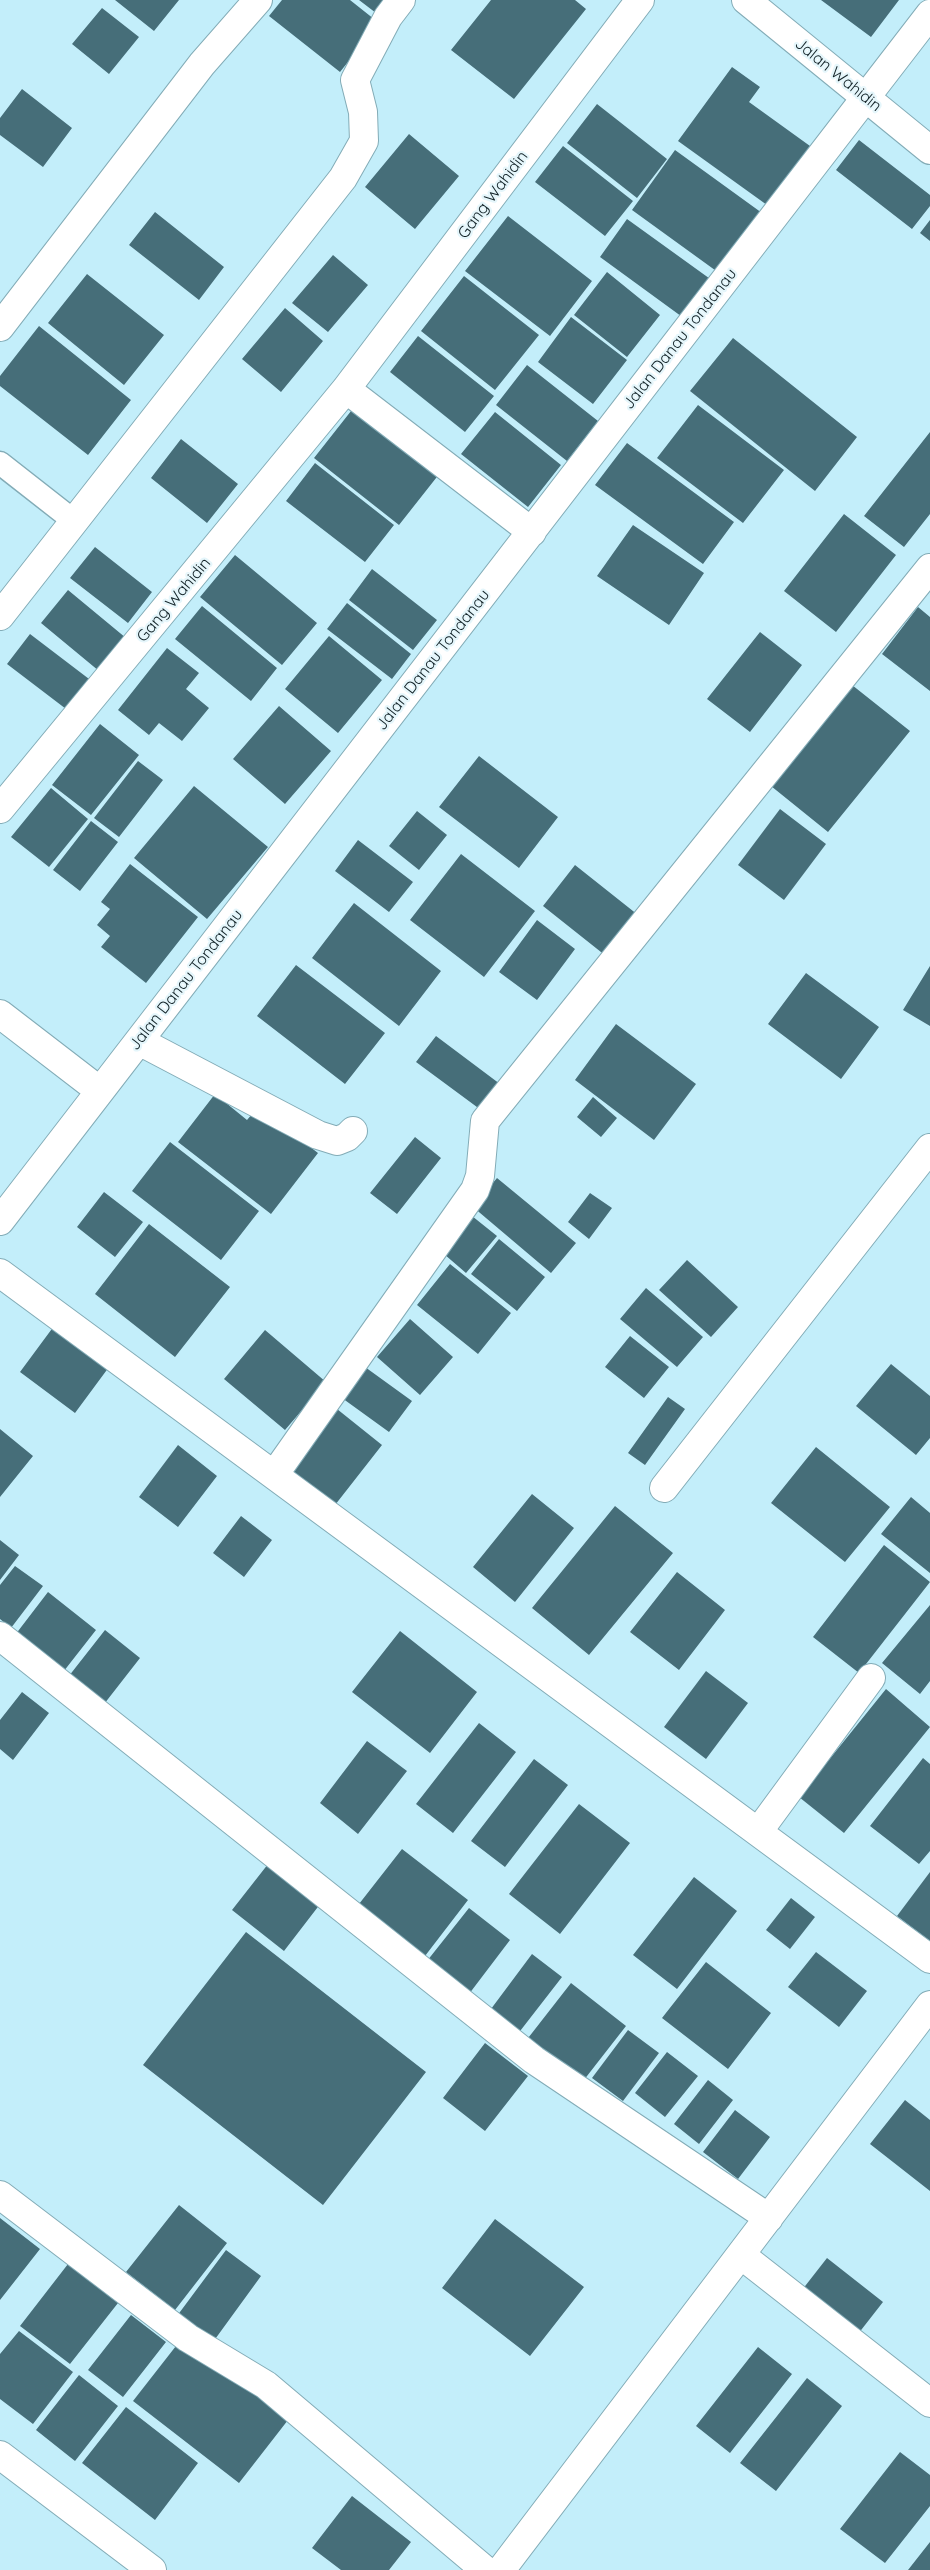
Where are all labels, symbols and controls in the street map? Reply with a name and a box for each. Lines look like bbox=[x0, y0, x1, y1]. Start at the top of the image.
street label: Jalan Wahidin bbox=[791, 34, 885, 116]
street label: Gang Wahidin bbox=[454, 147, 532, 243]
street label: Jalan Danau Tondanau bbox=[619, 265, 741, 413]
street label: Gang Wahidin bbox=[133, 554, 215, 646]
street label: Jalan Danau Tondanau bbox=[372, 586, 494, 734]
street label: Jalan Danau Tondanau bbox=[125, 906, 247, 1054]

